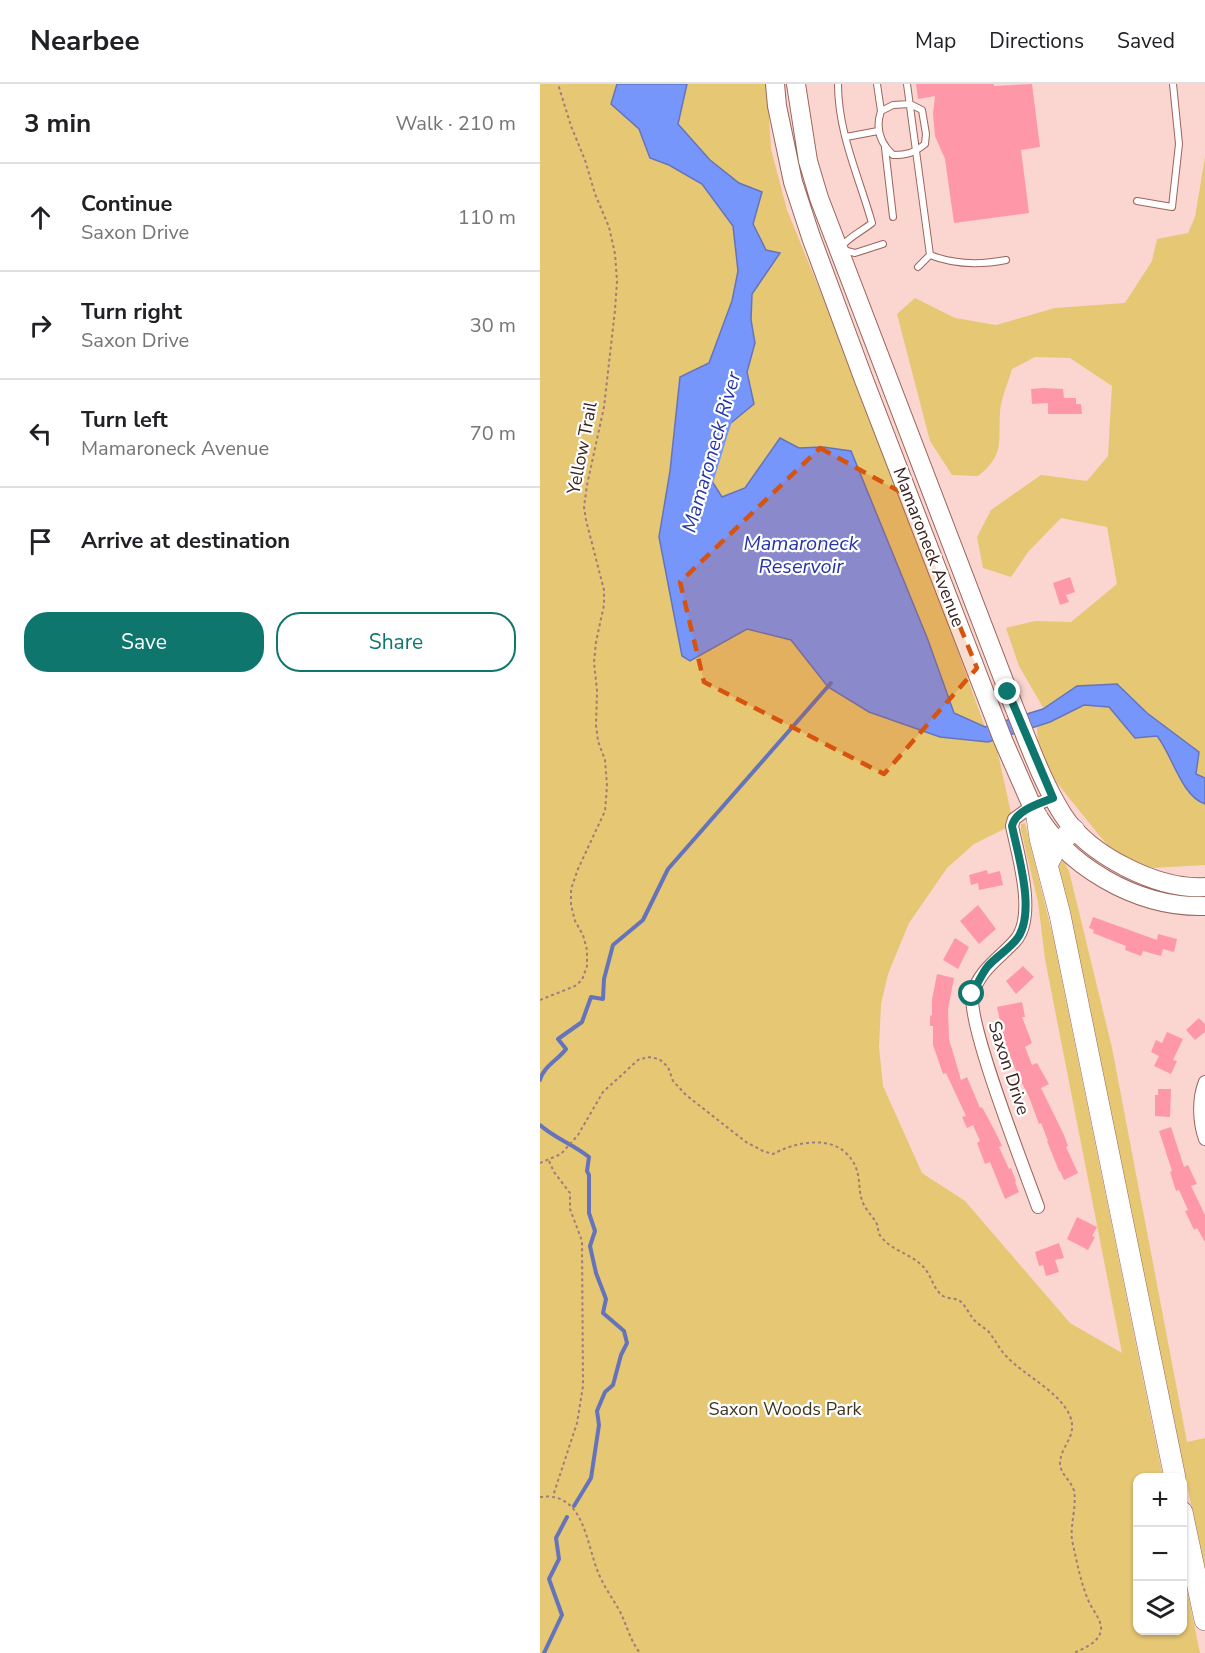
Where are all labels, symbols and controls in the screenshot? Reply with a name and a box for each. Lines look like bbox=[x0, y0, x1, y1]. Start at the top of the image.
text: Nearbee bbox=[30, 22, 140, 60]
text: Map bbox=[915, 27, 956, 55]
text: Directions bbox=[989, 27, 1084, 55]
text: Saved bbox=[1117, 27, 1175, 55]
text: 3 min bbox=[24, 106, 91, 141]
text: Walk · 210 m bbox=[396, 110, 516, 137]
text: Continue bbox=[81, 189, 172, 219]
icon: ahead bbox=[24, 201, 57, 234]
text: 110 m bbox=[458, 204, 516, 231]
text: Saxon Drive bbox=[81, 219, 189, 246]
text: Turn right bbox=[81, 297, 182, 327]
icon: right bbox=[24, 309, 57, 342]
text: 30 m bbox=[470, 312, 516, 339]
text: Saxon Drive bbox=[81, 327, 189, 354]
water label: Mamaroneck River bbox=[676, 368, 748, 536]
street label: Yellow Trail bbox=[561, 399, 603, 497]
text: Turn left bbox=[81, 405, 168, 435]
icon: left bbox=[24, 417, 57, 450]
text: 70 m bbox=[470, 420, 516, 447]
text: Mamaroneck Avenue bbox=[81, 435, 269, 462]
street label: Mamaroneck Avenue bbox=[887, 464, 971, 630]
icon: arrive bbox=[24, 525, 57, 558]
text: Arrive at destination bbox=[81, 526, 290, 556]
water label: Mamaroneck Reservoir bbox=[744, 530, 859, 580]
button: Save bbox=[24, 612, 264, 672]
button: Share bbox=[276, 612, 516, 672]
route end bbox=[994, 678, 1020, 704]
route start bbox=[958, 980, 984, 1006]
street label: Saxon Drive bbox=[983, 1018, 1035, 1118]
park label: Saxon Woods Park bbox=[708, 1397, 863, 1421]
map controls bbox=[1133, 1473, 1187, 1635]
button: + bbox=[1133, 1473, 1187, 1527]
button: − bbox=[1133, 1527, 1187, 1581]
button: layers bbox=[1133, 1581, 1187, 1635]

